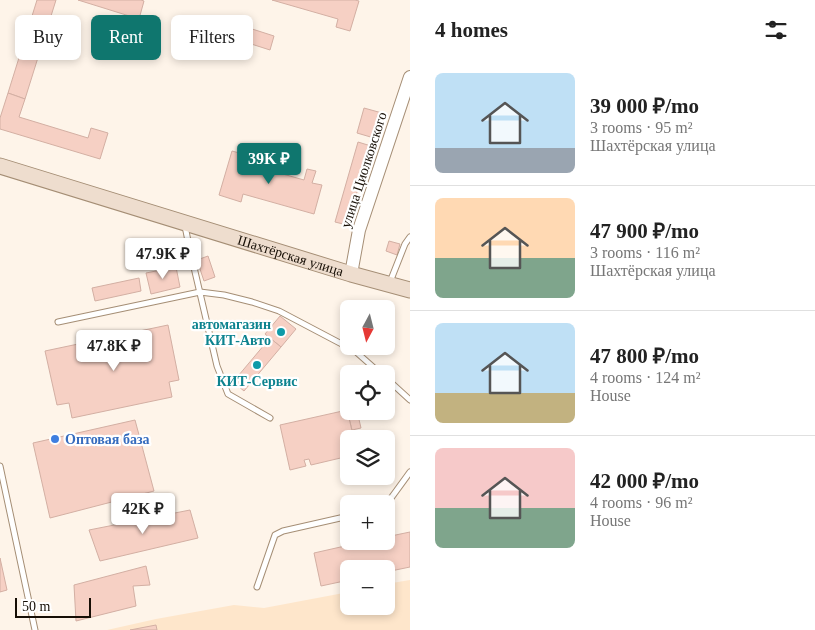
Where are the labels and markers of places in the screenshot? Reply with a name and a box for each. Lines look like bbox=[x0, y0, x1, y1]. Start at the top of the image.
pin: 39K ₽ bbox=[234, 142, 304, 185]
pin: 47.9K ₽ bbox=[117, 238, 209, 280]
place label: автомагазин КИТ-Авто bbox=[192, 317, 271, 348]
marker: автомагазин КИТ-Авто bbox=[275, 326, 287, 338]
pin: 47.8K ₽ bbox=[68, 330, 160, 372]
marker: КИТ-Сервис bbox=[251, 359, 263, 371]
place label: КИТ-Сервис bbox=[216, 374, 298, 389]
place label: Оптовая база bbox=[65, 432, 150, 447]
marker: Оптовая база bbox=[49, 433, 61, 445]
pin: 42K ₽ bbox=[108, 492, 178, 535]

